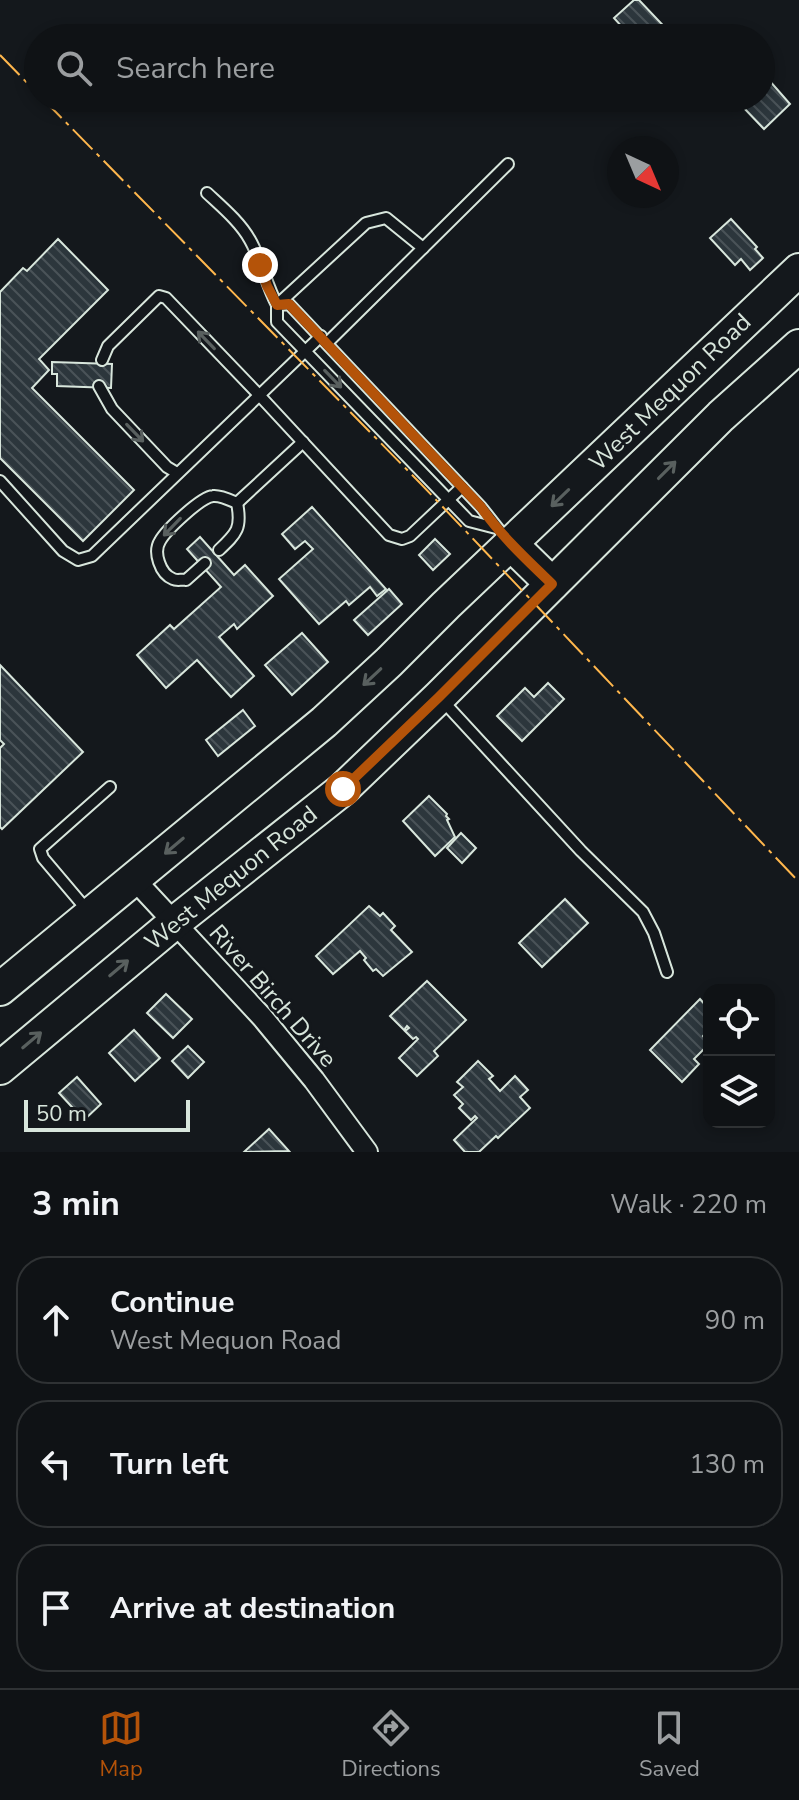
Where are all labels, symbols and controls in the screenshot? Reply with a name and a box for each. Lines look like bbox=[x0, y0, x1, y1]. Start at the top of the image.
search box bbox=[24, 24, 775, 112]
icon: search bbox=[52, 46, 96, 90]
text: Search here bbox=[116, 48, 275, 89]
north arrow bbox=[607, 136, 679, 208]
route end bbox=[242, 247, 278, 283]
street label: West Mequon Road bbox=[582, 306, 758, 478]
one-way arrow bbox=[197, 330, 216, 350]
one-way arrow bbox=[323, 369, 342, 389]
one-way arrow bbox=[125, 422, 143, 442]
one-way arrow bbox=[657, 461, 676, 480]
one-way arrow bbox=[550, 488, 570, 507]
one-way arrow bbox=[163, 517, 182, 537]
one-way arrow bbox=[362, 668, 382, 687]
route start bbox=[325, 771, 361, 807]
street label: West Mequon Road bbox=[138, 798, 324, 958]
one-way arrow bbox=[164, 836, 185, 854]
street label: River Birch Drive bbox=[202, 918, 344, 1074]
one-way arrow bbox=[109, 959, 129, 977]
map controls bbox=[703, 984, 775, 1128]
button: locate bbox=[703, 984, 775, 1056]
one-way arrow bbox=[21, 1031, 42, 1049]
button: layers bbox=[703, 1056, 775, 1128]
scale bar bbox=[24, 1096, 190, 1132]
text: 50 m bbox=[36, 1099, 87, 1129]
text: 3 min bbox=[32, 1181, 120, 1227]
text: Walk · 220 m bbox=[610, 1187, 767, 1222]
text: Continue bbox=[110, 1282, 235, 1323]
icon: ahead bbox=[34, 1298, 78, 1342]
text: 90 m bbox=[705, 1303, 765, 1338]
text: West Mequon Road bbox=[110, 1323, 341, 1358]
icon: left bbox=[34, 1442, 78, 1486]
text: Turn left bbox=[110, 1444, 228, 1485]
text: 130 m bbox=[689, 1447, 765, 1482]
icon: arrive bbox=[34, 1586, 78, 1630]
text: Arrive at destination bbox=[110, 1588, 395, 1629]
tab: Map bbox=[99, 1706, 143, 1784]
tab: Directions bbox=[342, 1706, 441, 1784]
tab: Saved bbox=[639, 1706, 700, 1784]

